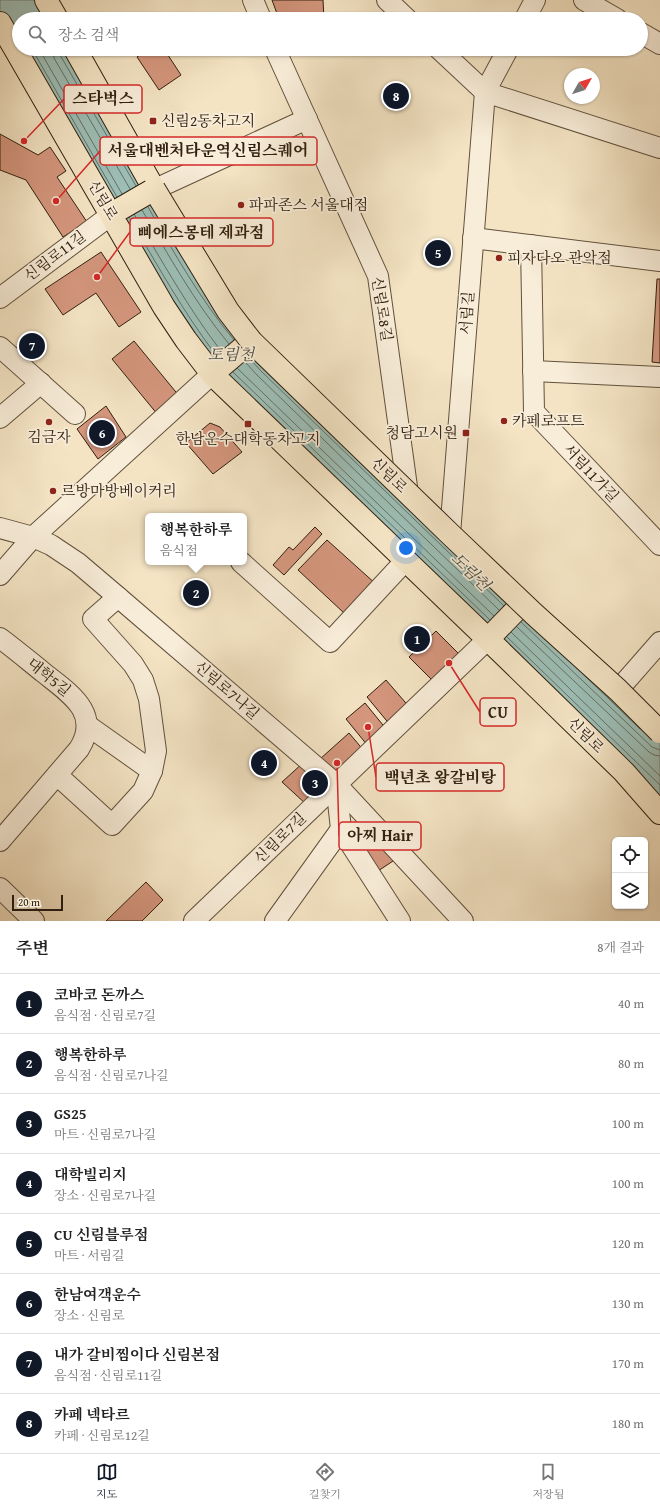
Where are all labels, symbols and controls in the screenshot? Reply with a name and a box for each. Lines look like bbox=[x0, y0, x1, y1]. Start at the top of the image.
search box bbox=[12, 12, 648, 56]
icon: search bbox=[26, 23, 48, 45]
text: 장소 검색 bbox=[58, 24, 119, 45]
north arrow bbox=[564, 68, 600, 104]
pin: 8 bbox=[383, 81, 409, 111]
callout: 스타벅스 bbox=[64, 85, 142, 113]
text: 스타벅스 bbox=[72, 86, 134, 110]
place label: 신림2동차고지 bbox=[161, 110, 255, 131]
marker: 신림2동차고지 bbox=[148, 116, 158, 126]
callout: 서울대벤처타운역신림스퀘어 bbox=[100, 137, 317, 165]
text: 서울대벤처타운역신림스퀘어 bbox=[108, 138, 308, 162]
street label: 신림로 bbox=[83, 176, 124, 224]
place label: 파파존스 서울대점 bbox=[249, 194, 368, 215]
marker: 파파존스 서울대점 bbox=[236, 200, 246, 210]
callout: 삐에스몽테 제과점 bbox=[130, 218, 273, 246]
text: 삐에스몽테 제과점 bbox=[137, 220, 265, 244]
street label: 신림로11길 bbox=[19, 225, 90, 286]
pin: 5 bbox=[425, 238, 451, 268]
place label: 피자다오 관악점 bbox=[507, 247, 612, 268]
marker: 피자다오 관악점 bbox=[494, 253, 504, 263]
street label: 신림로8길 bbox=[367, 275, 398, 343]
street label: 서림길 bbox=[455, 291, 478, 335]
pin: 7 bbox=[19, 331, 45, 361]
water label: 도림천 bbox=[208, 342, 256, 366]
place label: 카페로프트 bbox=[512, 410, 585, 431]
marker: 카페로프트 bbox=[499, 416, 509, 426]
marker: 김금자 bbox=[44, 417, 54, 427]
pin: 6 bbox=[89, 418, 115, 448]
marker: 한남운수대학동차고지 bbox=[243, 419, 253, 429]
place label: 청담고시원 bbox=[386, 422, 458, 443]
place label: 김금자 bbox=[27, 426, 71, 447]
place label: 한남운수대학동차고지 bbox=[176, 428, 320, 449]
marker: 청담고시원 bbox=[461, 428, 471, 438]
street label: 서림11가길 bbox=[559, 439, 624, 506]
street label: 신림로 bbox=[366, 452, 413, 498]
place label: 르방마방베이커리 bbox=[61, 480, 177, 501]
marker: 르방마방베이커리 bbox=[48, 486, 58, 496]
popup bbox=[145, 513, 247, 565]
text: 행복한하루 bbox=[160, 519, 232, 540]
your location bbox=[396, 538, 416, 558]
text: 음식점 bbox=[160, 541, 197, 560]
water label: 도림천 bbox=[446, 546, 497, 597]
pin: 2 bbox=[183, 578, 209, 608]
pin: 1 bbox=[404, 624, 430, 654]
street label: 대학5길 bbox=[23, 652, 76, 701]
street label: 신림로7나길 bbox=[190, 656, 264, 724]
callout: CU bbox=[480, 698, 516, 726]
text: CU bbox=[488, 700, 508, 724]
street label: 신림로 bbox=[564, 712, 610, 758]
pin: 4 bbox=[251, 748, 277, 778]
callout: 백년초 왕갈비탕 bbox=[376, 763, 504, 791]
text: 백년초 왕갈비탕 bbox=[384, 765, 496, 789]
pin: 3 bbox=[302, 768, 328, 798]
street label: 신림로7길 bbox=[249, 807, 310, 868]
callout: 아찌 Hair bbox=[339, 822, 421, 850]
text: 아찌 Hair bbox=[347, 823, 414, 847]
map controls bbox=[612, 837, 648, 909]
button: locate bbox=[612, 837, 648, 873]
button: layers bbox=[612, 873, 648, 909]
scale bar bbox=[12, 893, 63, 912]
text: 20 m bbox=[18, 894, 40, 910]
text: 주변 bbox=[16, 935, 49, 960]
text: 8개 결과 bbox=[597, 938, 644, 957]
text: 코바코 돈까스 bbox=[54, 984, 144, 1005]
text: 1 bbox=[26, 994, 32, 1013]
text: 40 m bbox=[618, 994, 644, 1013]
text: 음식점 · 신림로7길 bbox=[54, 1006, 156, 1025]
text: 행복한하루 bbox=[54, 1044, 126, 1065]
text: 2 bbox=[26, 1054, 32, 1073]
text: 80 m bbox=[618, 1054, 644, 1073]
text: 음식점 · 신림로7나길 bbox=[54, 1066, 169, 1085]
text: GS25 bbox=[54, 1103, 87, 1124]
text: 3 bbox=[26, 1114, 32, 1133]
text: 100 m bbox=[612, 1114, 644, 1133]
text: 마트 · 신림로7나길 bbox=[54, 1125, 156, 1144]
text: 대학빌리지 bbox=[54, 1164, 126, 1185]
text: 4 bbox=[26, 1174, 32, 1193]
text: 100 m bbox=[612, 1174, 644, 1193]
text: 장소 · 신림로7나길 bbox=[54, 1186, 156, 1205]
text: CU 신림블루점 bbox=[54, 1224, 148, 1245]
text: 5 bbox=[26, 1234, 32, 1253]
text: 120 m bbox=[612, 1234, 644, 1253]
text: 마트 · 서림길 bbox=[54, 1246, 125, 1265]
text: 한남여객운수 bbox=[54, 1284, 141, 1305]
text: 6 bbox=[26, 1294, 32, 1313]
text: 130 m bbox=[612, 1294, 644, 1313]
text: 장소 · 신림로 bbox=[54, 1306, 125, 1325]
text: 내가 갈비찜이다 신림본점 bbox=[54, 1344, 220, 1365]
text: 7 bbox=[26, 1354, 32, 1373]
text: 170 m bbox=[612, 1354, 644, 1373]
text: 음식점 · 신림로11길 bbox=[54, 1366, 162, 1385]
text: 카페 넥타르 bbox=[54, 1404, 130, 1425]
text: 8 bbox=[26, 1414, 32, 1433]
text: 180 m bbox=[612, 1414, 644, 1433]
text: 카페 · 신림로12길 bbox=[54, 1426, 150, 1445]
tab: 지도 bbox=[96, 1461, 118, 1502]
tab: 길찾기 bbox=[309, 1461, 341, 1502]
tab: 저장됨 bbox=[532, 1461, 564, 1502]

